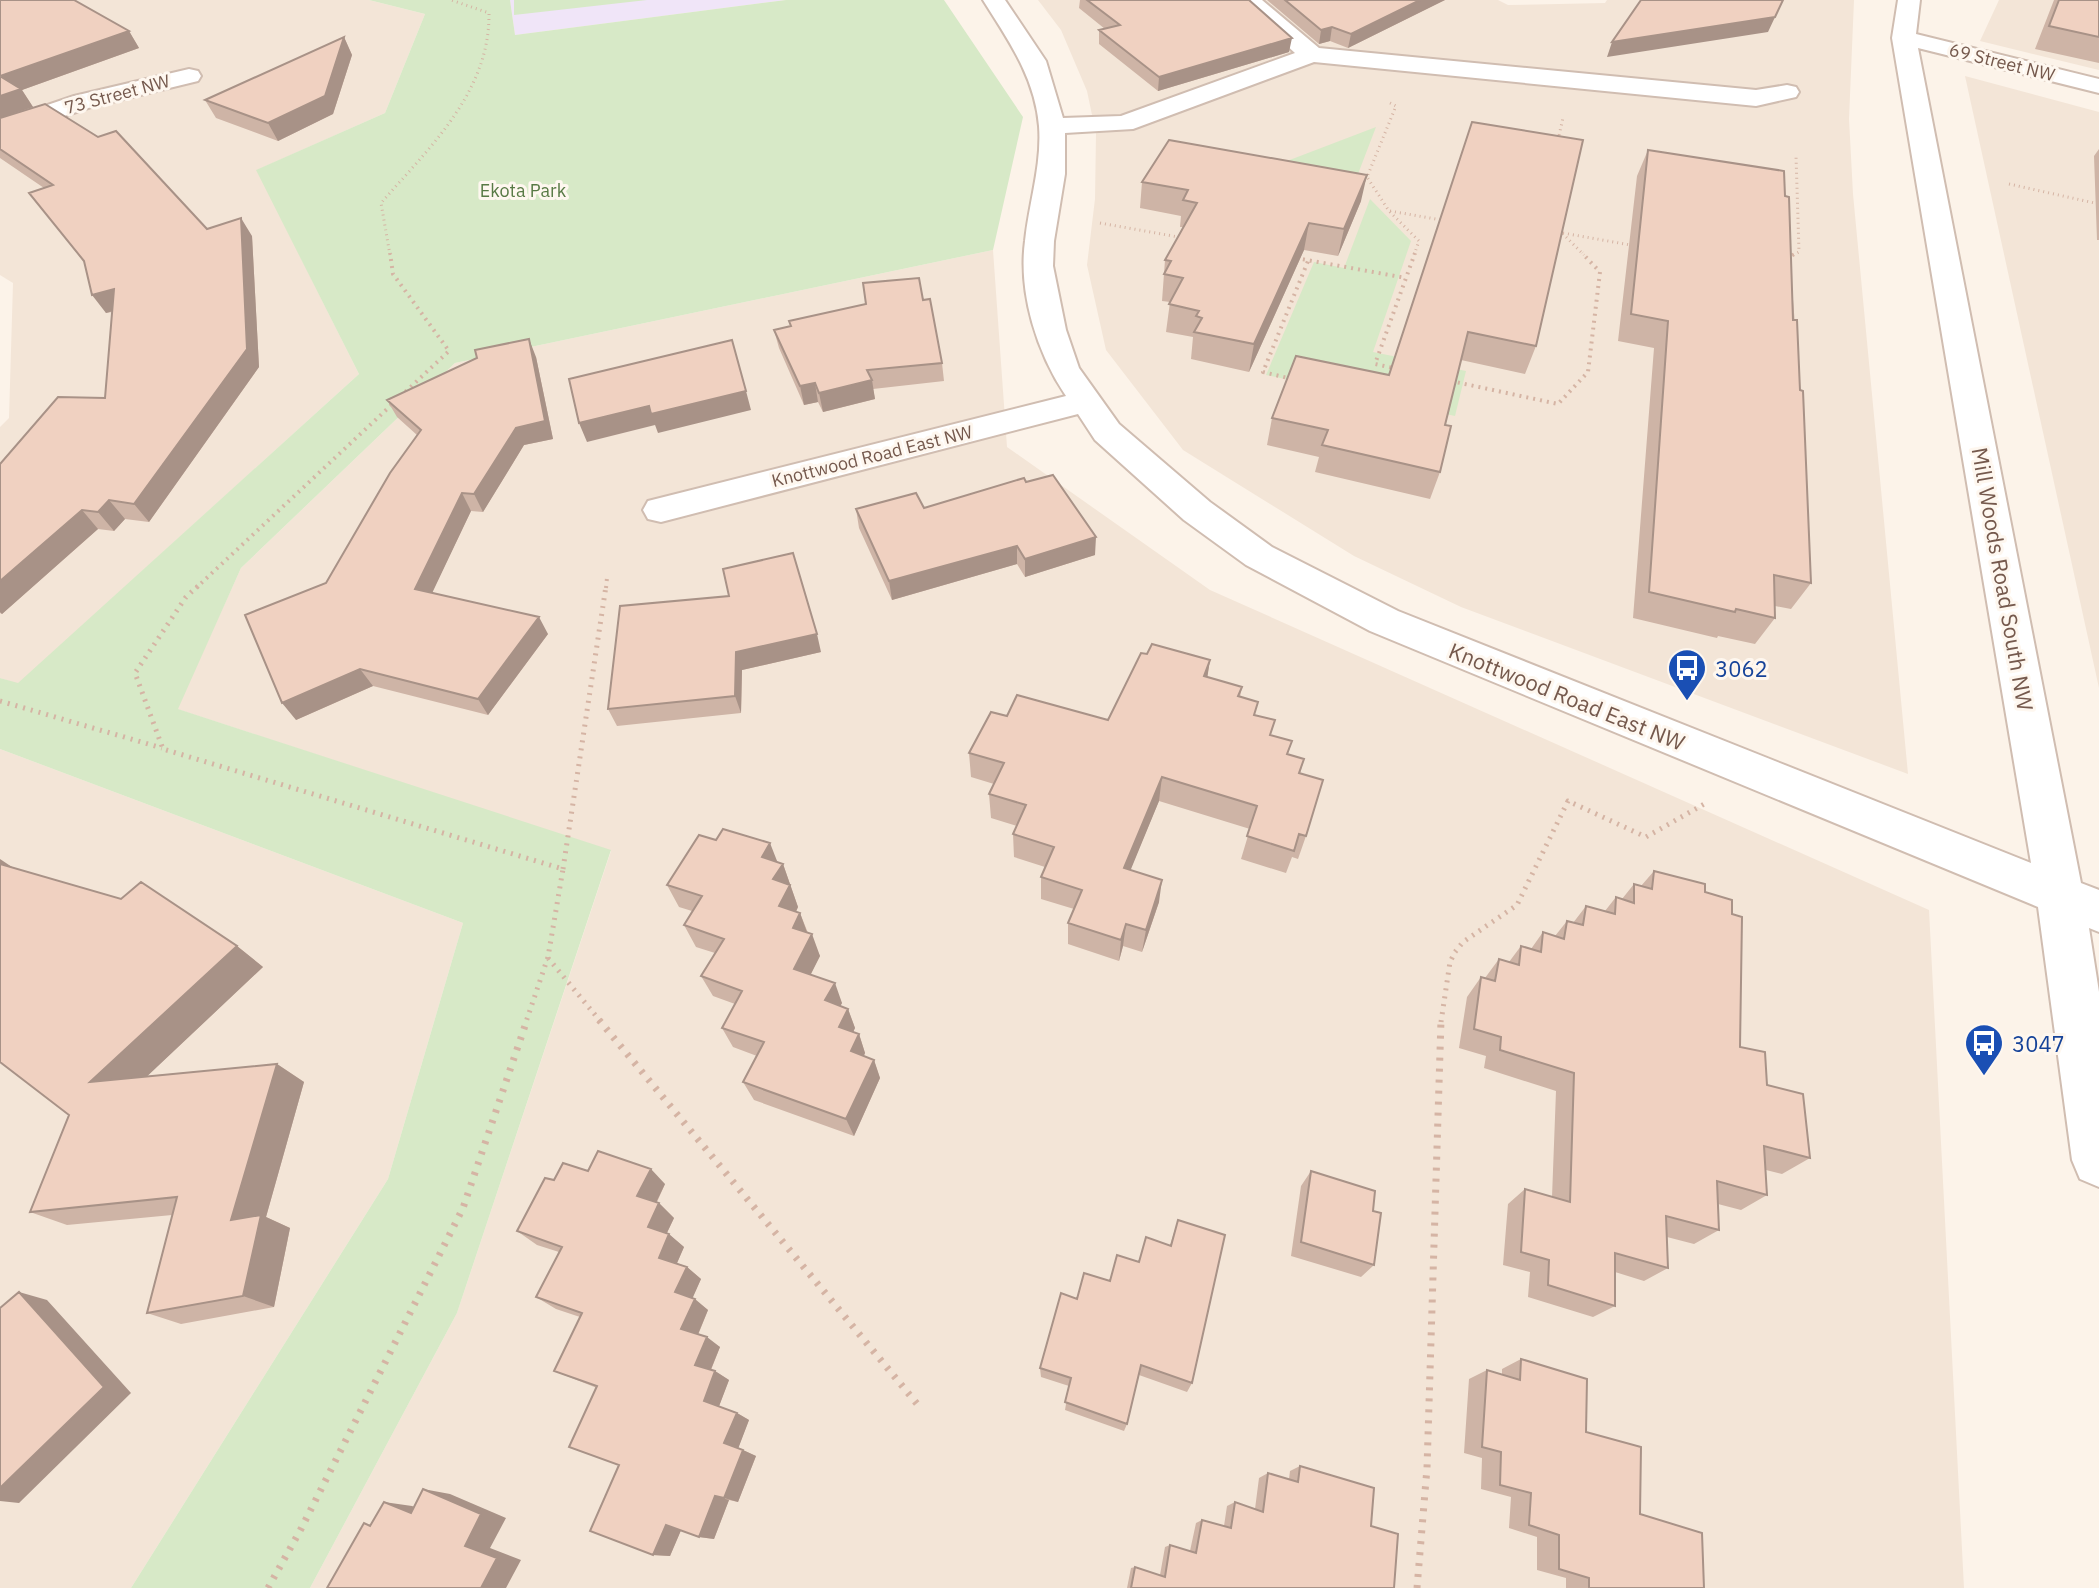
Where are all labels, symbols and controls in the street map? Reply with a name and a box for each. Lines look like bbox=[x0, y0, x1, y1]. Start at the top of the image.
street label: 69 Street NW bbox=[1947, 38, 2057, 86]
street label: 73 Street NW bbox=[62, 69, 172, 119]
park label: Ekota Park bbox=[480, 179, 567, 202]
street label: Knottwood Road East NW bbox=[769, 420, 975, 492]
street label: Mill Woods Road South NW bbox=[1966, 445, 2041, 713]
street label: Knottwood Road East NW bbox=[1445, 635, 1690, 757]
bus stop icon: 3062 bbox=[1666, 647, 1708, 702]
place label: 3062 bbox=[1715, 654, 1768, 683]
bus stop icon: 3047 bbox=[1963, 1022, 2005, 1077]
place label: 3047 bbox=[2012, 1029, 2065, 1058]

